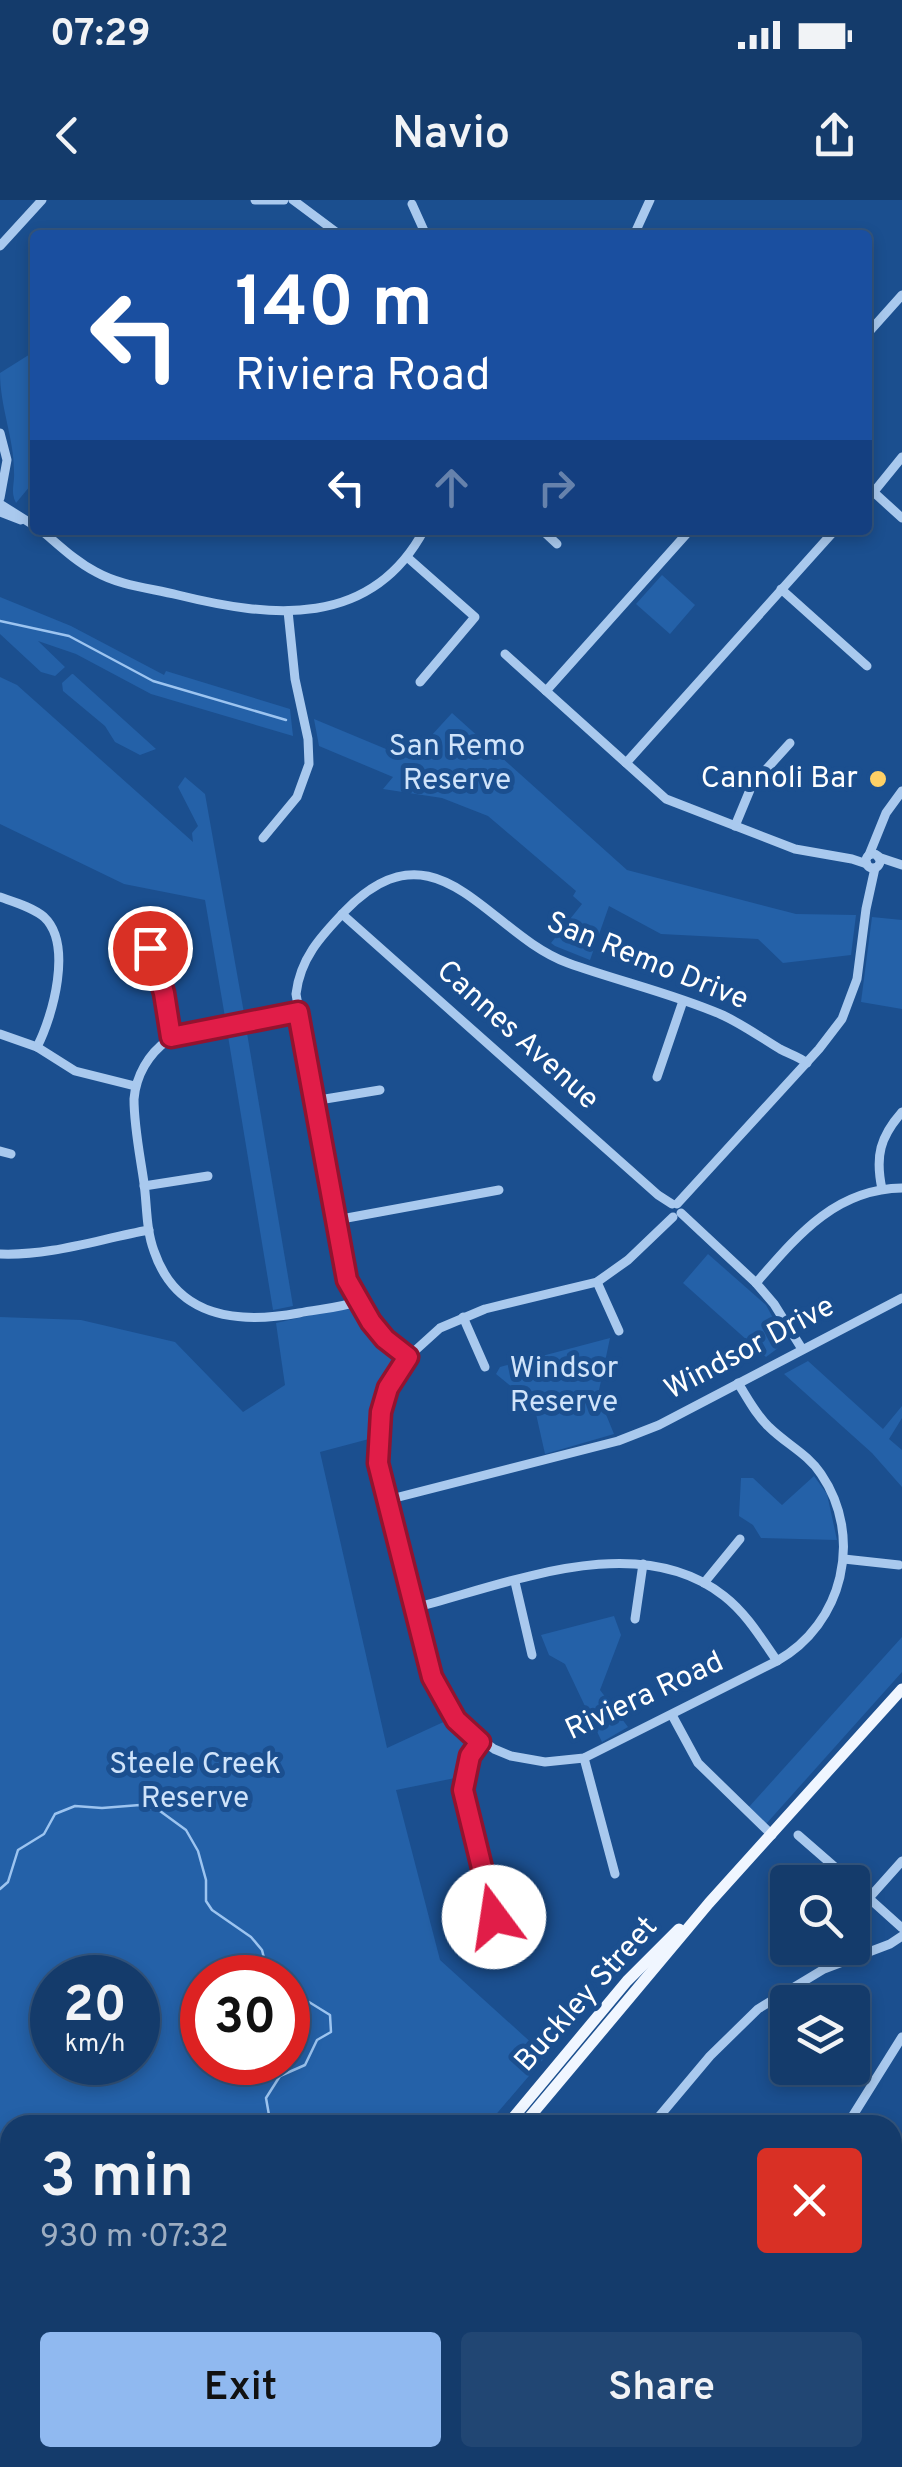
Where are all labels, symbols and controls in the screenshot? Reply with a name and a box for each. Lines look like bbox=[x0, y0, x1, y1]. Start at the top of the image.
text: 07:29 bbox=[50, 11, 151, 60]
text: Navio bbox=[392, 107, 510, 164]
icon: back bbox=[40, 108, 95, 163]
icon: share bbox=[807, 108, 862, 163]
text: 140 m bbox=[235, 262, 433, 351]
icon: left bbox=[70, 270, 200, 400]
text: Riviera Road bbox=[235, 349, 491, 406]
icon: left bbox=[319, 460, 374, 515]
icon: ahead bbox=[424, 460, 479, 515]
icon: right bbox=[529, 460, 584, 515]
park label: San Remo Reserve bbox=[389, 729, 525, 800]
place label: Cannoli Bar bbox=[701, 761, 858, 798]
marker: Cannoli Bar bbox=[867, 768, 889, 790]
street label: San Remo Drive bbox=[541, 905, 753, 1019]
pin bbox=[108, 906, 193, 991]
icon: arrive bbox=[123, 921, 178, 976]
street label: Cannes Avenue bbox=[428, 953, 606, 1119]
street label: Windsor Drive bbox=[659, 1289, 841, 1409]
park label: Windsor Reserve bbox=[509, 1351, 619, 1422]
street label: Riviera Road bbox=[560, 1644, 730, 1750]
park label: Steele Creek Reserve bbox=[109, 1747, 281, 1818]
position arrow bbox=[442, 1865, 546, 1969]
map controls bbox=[770, 1865, 870, 2085]
button: search bbox=[770, 1865, 870, 1965]
street label: Buckley Street bbox=[508, 1910, 666, 2080]
speed limit sign: 30 bbox=[180, 1955, 310, 2085]
text: 20 bbox=[63, 1976, 127, 2039]
button: layers bbox=[770, 1985, 870, 2085]
text: km/h bbox=[65, 2029, 125, 2061]
text: 3 min bbox=[40, 2142, 194, 2218]
button: close bbox=[757, 2148, 862, 2253]
text: 930 m · 07:32 bbox=[40, 2218, 229, 2258]
button: Exit bbox=[40, 2332, 441, 2447]
button: Share bbox=[461, 2332, 862, 2447]

